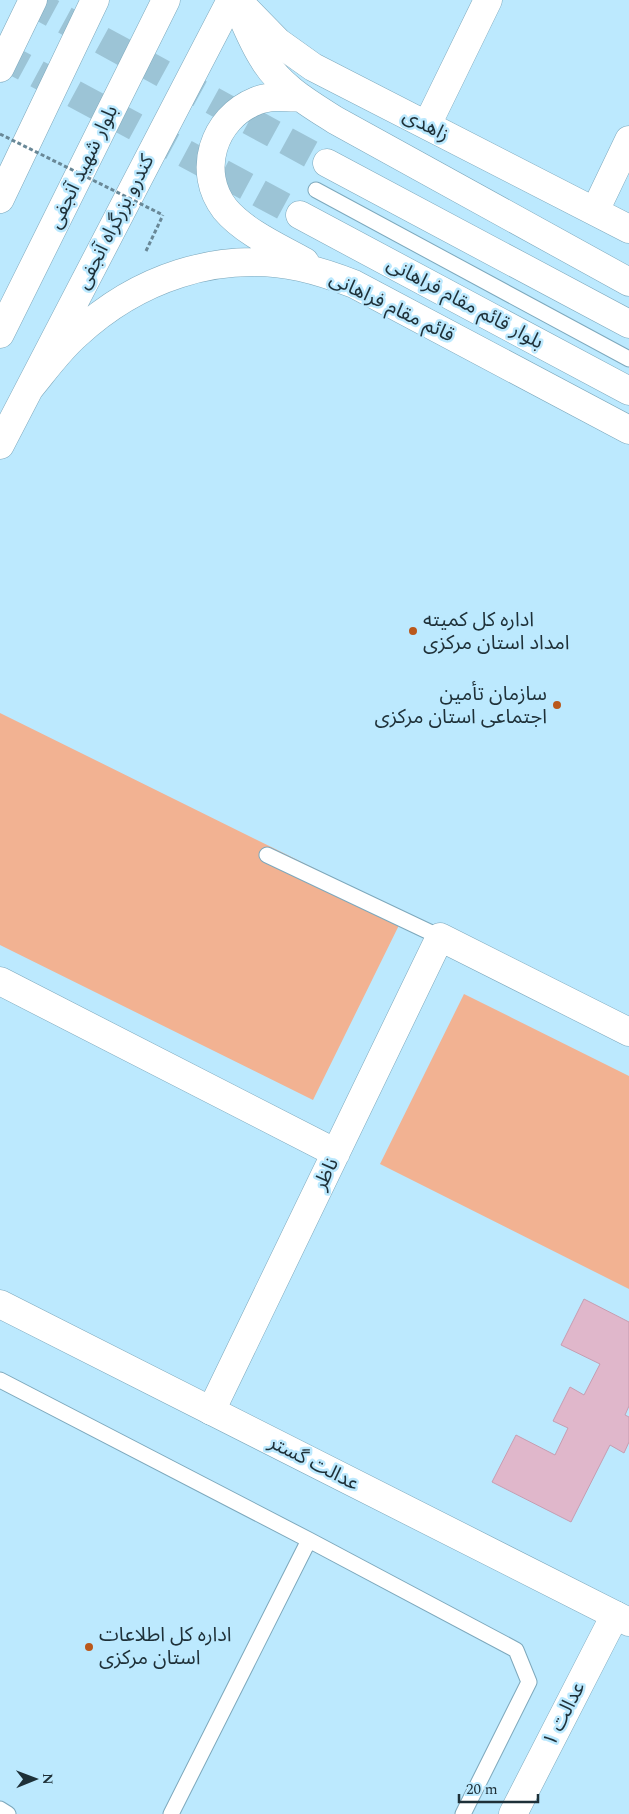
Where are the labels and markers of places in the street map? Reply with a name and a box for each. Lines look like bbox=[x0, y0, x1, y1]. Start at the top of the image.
place label: اداره کل کمیته امداد استان مرکزی bbox=[423, 605, 570, 658]
marker: اداره کل کمیته امداد استان مرکزی bbox=[407, 625, 419, 637]
place label: سازمان تأمین اجتماعی استان مرکزی bbox=[374, 679, 547, 732]
marker: سازمان تأمین اجتماعی استان مرکزی bbox=[551, 699, 563, 711]
place label: اداره کل اطلاعات استان مرکزی bbox=[99, 1620, 232, 1673]
marker: اداره کل اطلاعات استان مرکزی bbox=[83, 1641, 95, 1653]

